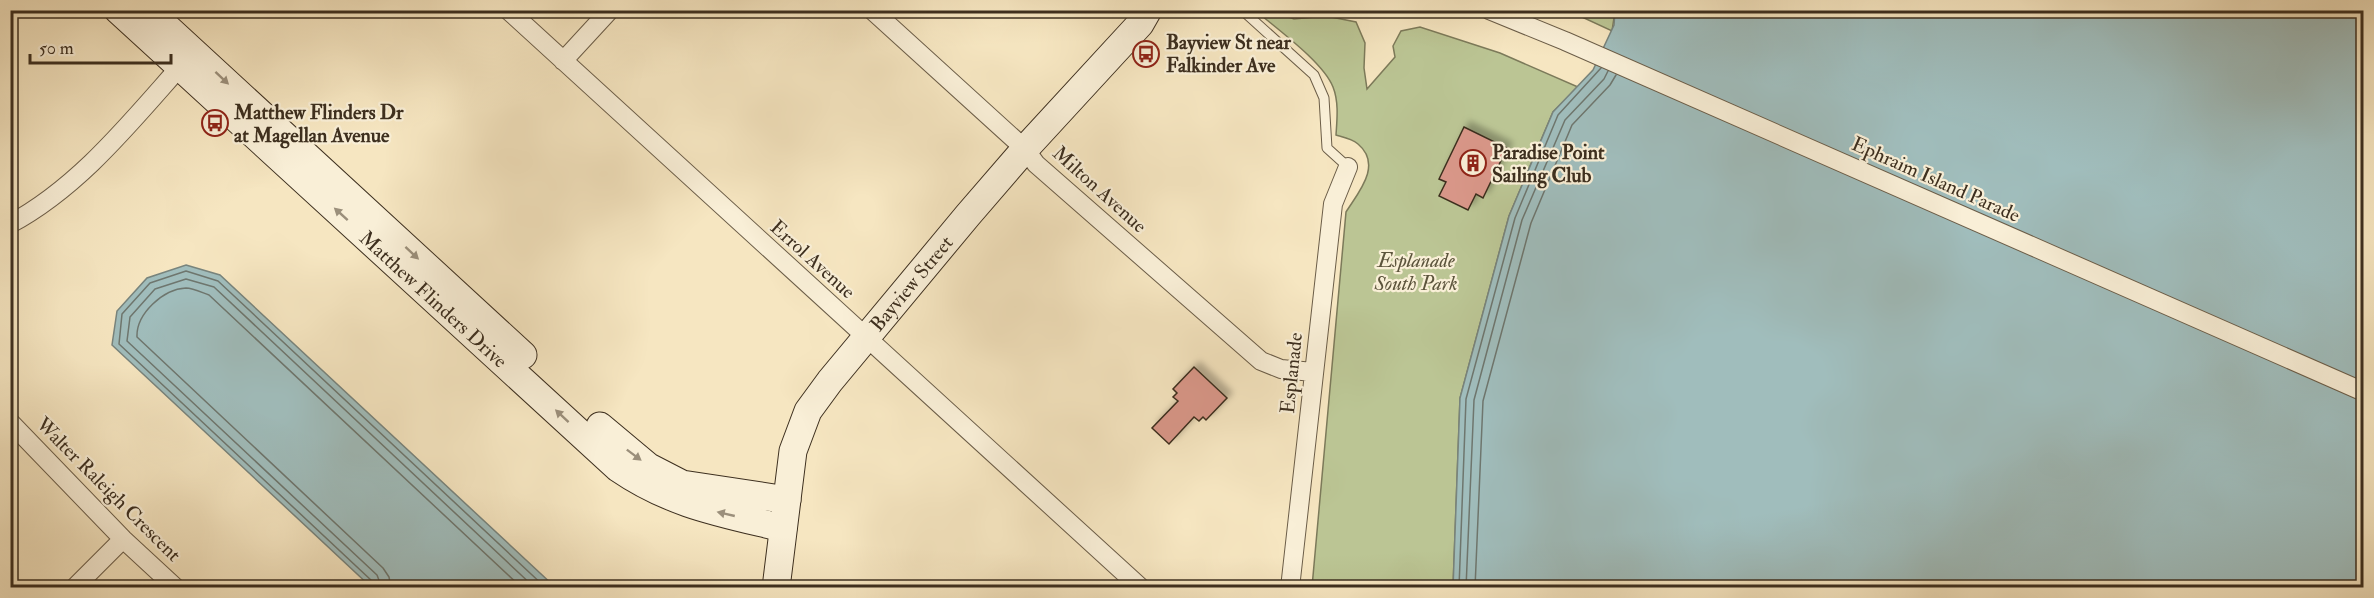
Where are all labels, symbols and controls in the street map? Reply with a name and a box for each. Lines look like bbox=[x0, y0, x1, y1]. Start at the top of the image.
scale bar bbox=[30, 27, 171, 65]
place label: Bayview St near Falkinder Ave bbox=[1166, 30, 1291, 78]
text: 50 m bbox=[39, 37, 74, 60]
bus stop icon: Bayview St near Falkinder Ave bbox=[1131, 39, 1161, 69]
one-way arrow bbox=[215, 71, 229, 85]
place label: Matthew Flinders Dr at Magellan Avenue bbox=[233, 100, 404, 149]
bus stop icon: Matthew Flinders Dr at Magellan Avenue bbox=[200, 108, 230, 138]
street label: Ephraim Island Parade bbox=[1847, 131, 2024, 229]
place label: Paradise Point Sailing Club bbox=[1492, 140, 1605, 189]
street label: Milton Avenue bbox=[1047, 141, 1152, 238]
building icon: Paradise Point Sailing Club bbox=[1458, 148, 1488, 178]
one-way arrow bbox=[333, 207, 348, 221]
street label: Errol Avenue bbox=[765, 215, 860, 304]
street label: Matthew Flinders Drive bbox=[354, 225, 512, 373]
street label: Bayview Street bbox=[865, 230, 959, 337]
one-way arrow bbox=[404, 246, 419, 259]
park label: Esplanade South Park bbox=[1374, 248, 1457, 296]
street label: Esplanade bbox=[1275, 331, 1309, 415]
one-way arrow bbox=[555, 410, 569, 424]
street label: Walter Raleigh Crescent bbox=[30, 411, 187, 567]
one-way arrow bbox=[626, 449, 641, 461]
one-way arrow bbox=[717, 509, 736, 519]

